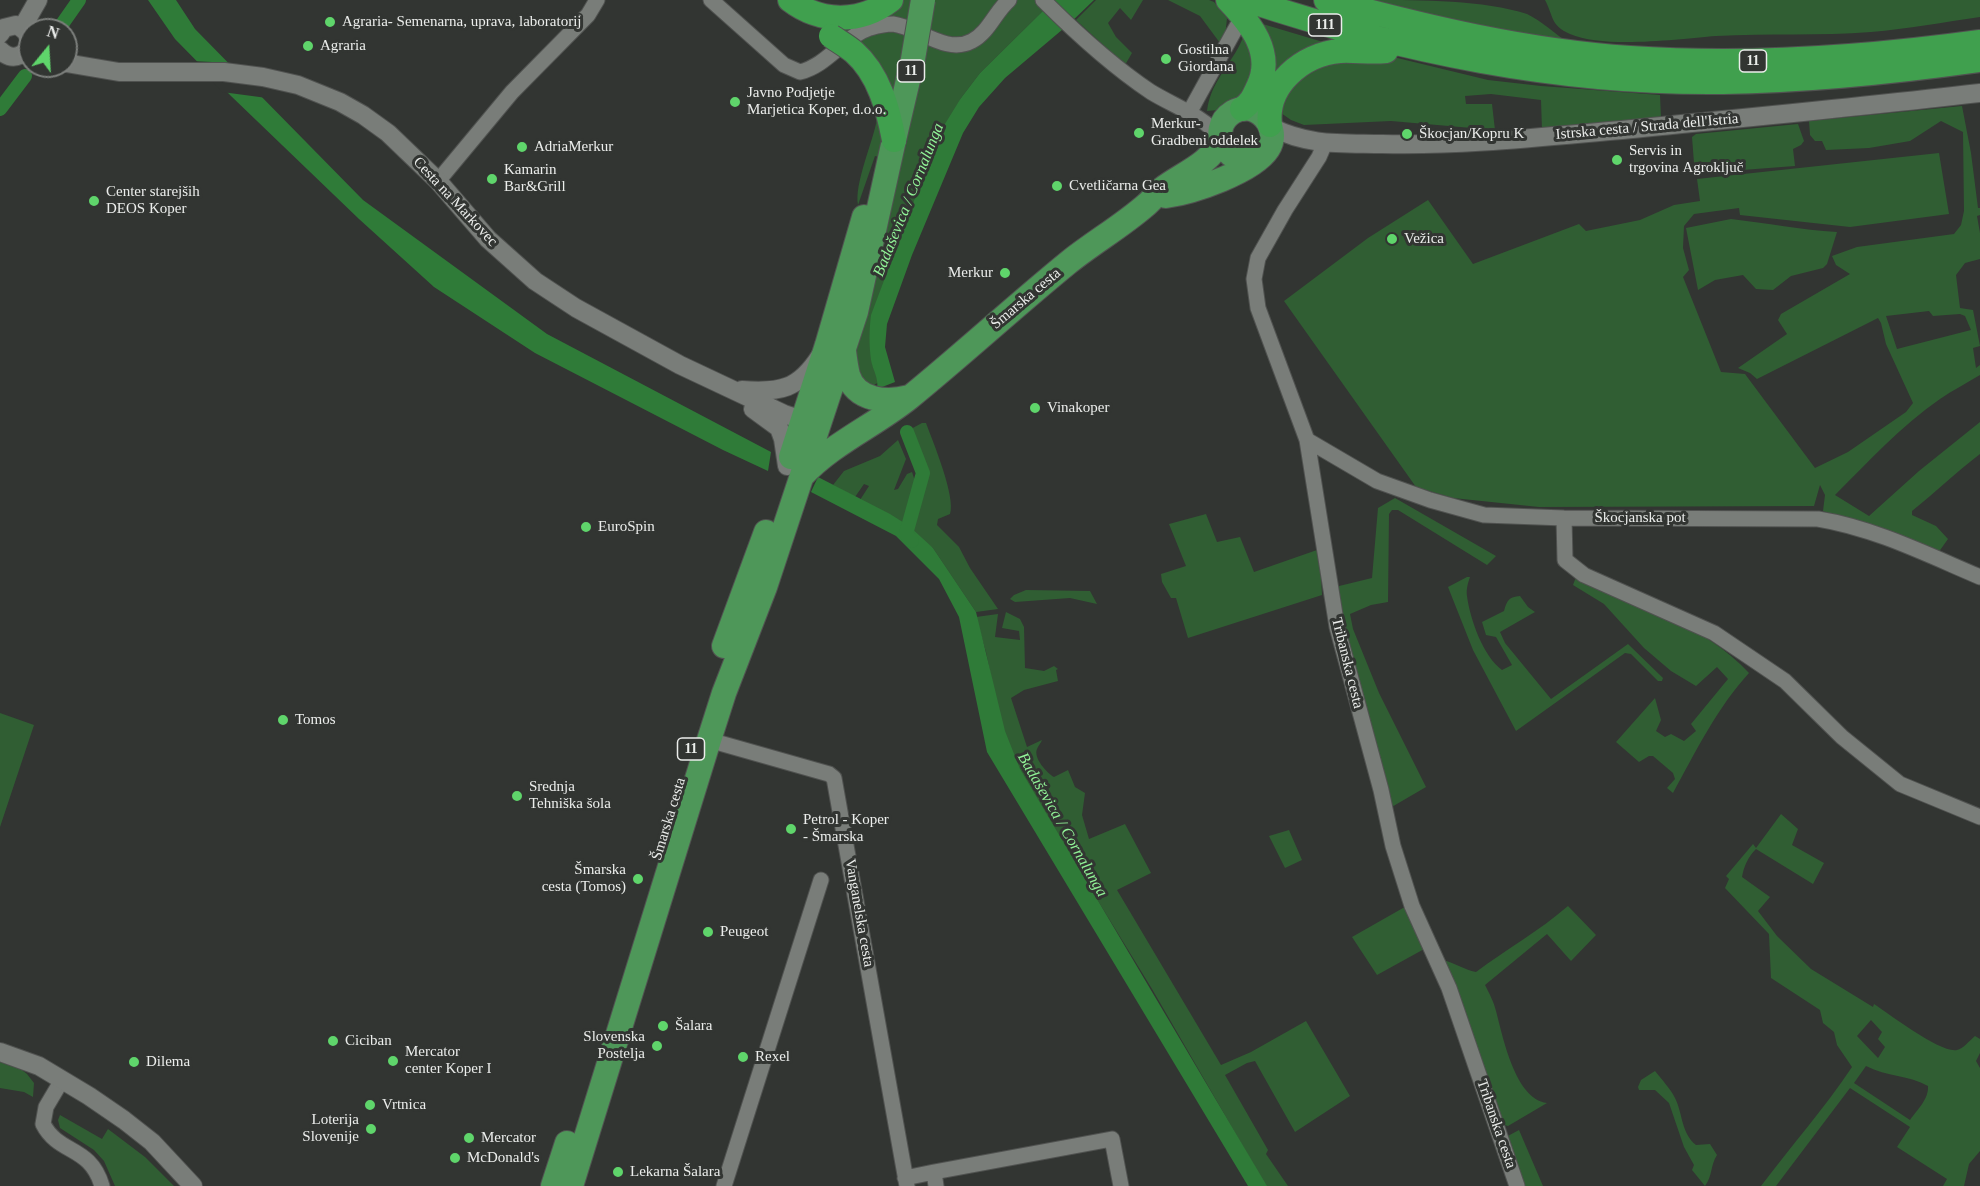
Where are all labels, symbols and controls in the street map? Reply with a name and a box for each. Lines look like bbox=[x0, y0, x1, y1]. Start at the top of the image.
place label: Agraria- Semenarna, uprava, laboratorij bbox=[342, 13, 581, 31]
road number: 111 bbox=[1308, 14, 1342, 36]
marker: Agraria- Semenarna, uprava, laboratorij bbox=[323, 15, 337, 29]
north arrow bbox=[18, 18, 78, 78]
text: N bbox=[45, 22, 61, 42]
place label: Agraria bbox=[320, 37, 366, 55]
marker: Agraria bbox=[301, 39, 315, 53]
place label: Gostilna Giordana bbox=[1178, 41, 1234, 76]
road number: 11 bbox=[1740, 50, 1766, 72]
marker: Gostilna Giordana bbox=[1159, 52, 1173, 66]
road number: 11 bbox=[898, 60, 924, 82]
place label: Javno Podjetje Marjetica Koper, d.o.o. bbox=[747, 84, 886, 119]
marker: Javno Podjetje Marjetica Koper, d.o.o. bbox=[728, 95, 742, 109]
street label: Istrska cesta / Strada dell'Istria bbox=[1555, 110, 1739, 144]
place label: Merkur- Gradbeni oddelek bbox=[1151, 115, 1258, 150]
water label: Badaševica / Cornalunga bbox=[869, 121, 949, 279]
place label: Škocjan/Kopru K bbox=[1419, 125, 1524, 143]
marker: Merkur- Gradbeni oddelek bbox=[1132, 126, 1146, 140]
marker: Škocjan/Kopru K bbox=[1400, 127, 1414, 141]
place label: AdriaMerkur bbox=[534, 138, 613, 156]
marker: AdriaMerkur bbox=[515, 140, 529, 154]
place label: Servis in trgovina Agroključ bbox=[1629, 142, 1743, 177]
marker: Servis in trgovina Agroključ bbox=[1610, 153, 1624, 167]
street label: Cesta na Markovec bbox=[409, 154, 501, 250]
place label: Kamarin Bar&Grill bbox=[504, 161, 566, 196]
marker: Kamarin Bar&Grill bbox=[485, 172, 499, 186]
place label: Cvetličarna Gea bbox=[1069, 177, 1166, 195]
marker: Cvetličarna Gea bbox=[1050, 179, 1064, 193]
place label: Center starejših DEOS Koper bbox=[106, 183, 200, 218]
marker: Center starejših DEOS Koper bbox=[87, 194, 101, 208]
place label: Vežica bbox=[1404, 230, 1444, 248]
marker: Vežica bbox=[1385, 232, 1399, 246]
place label: Merkur bbox=[948, 264, 993, 282]
street label: Šmarska cesta bbox=[988, 265, 1064, 333]
marker: Merkur bbox=[998, 266, 1012, 280]
place label: Vinakoper bbox=[1047, 399, 1109, 417]
marker: Vinakoper bbox=[1028, 401, 1042, 415]
street label: Škocjanska pot bbox=[1594, 509, 1686, 527]
place label: EuroSpin bbox=[598, 518, 655, 536]
marker: EuroSpin bbox=[579, 520, 593, 534]
street label: Tribanska cesta bbox=[1327, 616, 1367, 710]
place label: Tomos bbox=[295, 711, 336, 729]
marker: Tomos bbox=[276, 713, 290, 727]
road number: 11 bbox=[678, 738, 704, 760]
water label: Badaševica / Cornalunga bbox=[1013, 749, 1111, 901]
street label: Šmarska cesta bbox=[648, 776, 690, 862]
place label: Srednja Tehniška šola bbox=[529, 778, 611, 813]
marker: Srednja Tehniška šola bbox=[510, 789, 524, 803]
place label: Petrol - Koper - Šmarska bbox=[803, 811, 889, 846]
marker: Petrol - Koper - Šmarska bbox=[784, 822, 798, 836]
street label: Vanganelska cesta bbox=[841, 858, 877, 968]
place label: Šmarska cesta (Tomos) bbox=[542, 861, 626, 896]
marker: Šmarska cesta (Tomos) bbox=[631, 872, 645, 886]
place label: Peugeot bbox=[720, 923, 768, 941]
marker: Peugeot bbox=[701, 925, 715, 939]
place label: Šalara bbox=[675, 1017, 712, 1035]
marker: Šalara bbox=[656, 1019, 670, 1033]
place label: Slovenska Postelja bbox=[583, 1028, 645, 1063]
place label: Ciciban bbox=[345, 1032, 392, 1050]
marker: Ciciban bbox=[326, 1034, 340, 1048]
marker: Slovenska Postelja bbox=[650, 1039, 664, 1053]
place label: Mercator center Koper I bbox=[405, 1043, 492, 1078]
place label: Rexel bbox=[755, 1048, 790, 1066]
marker: Rexel bbox=[736, 1050, 750, 1064]
place label: Dilema bbox=[146, 1053, 190, 1071]
marker: Mercator center Koper I bbox=[386, 1054, 400, 1068]
marker: Dilema bbox=[127, 1055, 141, 1069]
street label: Tribanska cesta bbox=[1472, 1077, 1520, 1171]
place label: Vrtnica bbox=[382, 1096, 426, 1114]
marker: Vrtnica bbox=[363, 1098, 377, 1112]
place label: Loterija Slovenije bbox=[302, 1111, 359, 1146]
marker: Loterija Slovenije bbox=[364, 1122, 378, 1136]
place label: Mercator bbox=[481, 1129, 536, 1147]
marker: Mercator bbox=[462, 1131, 476, 1145]
place label: McDonald's bbox=[467, 1149, 540, 1167]
marker: McDonald's bbox=[448, 1151, 462, 1165]
place label: Lekarna Šalara bbox=[630, 1163, 720, 1181]
marker: Lekarna Šalara bbox=[611, 1165, 625, 1179]

